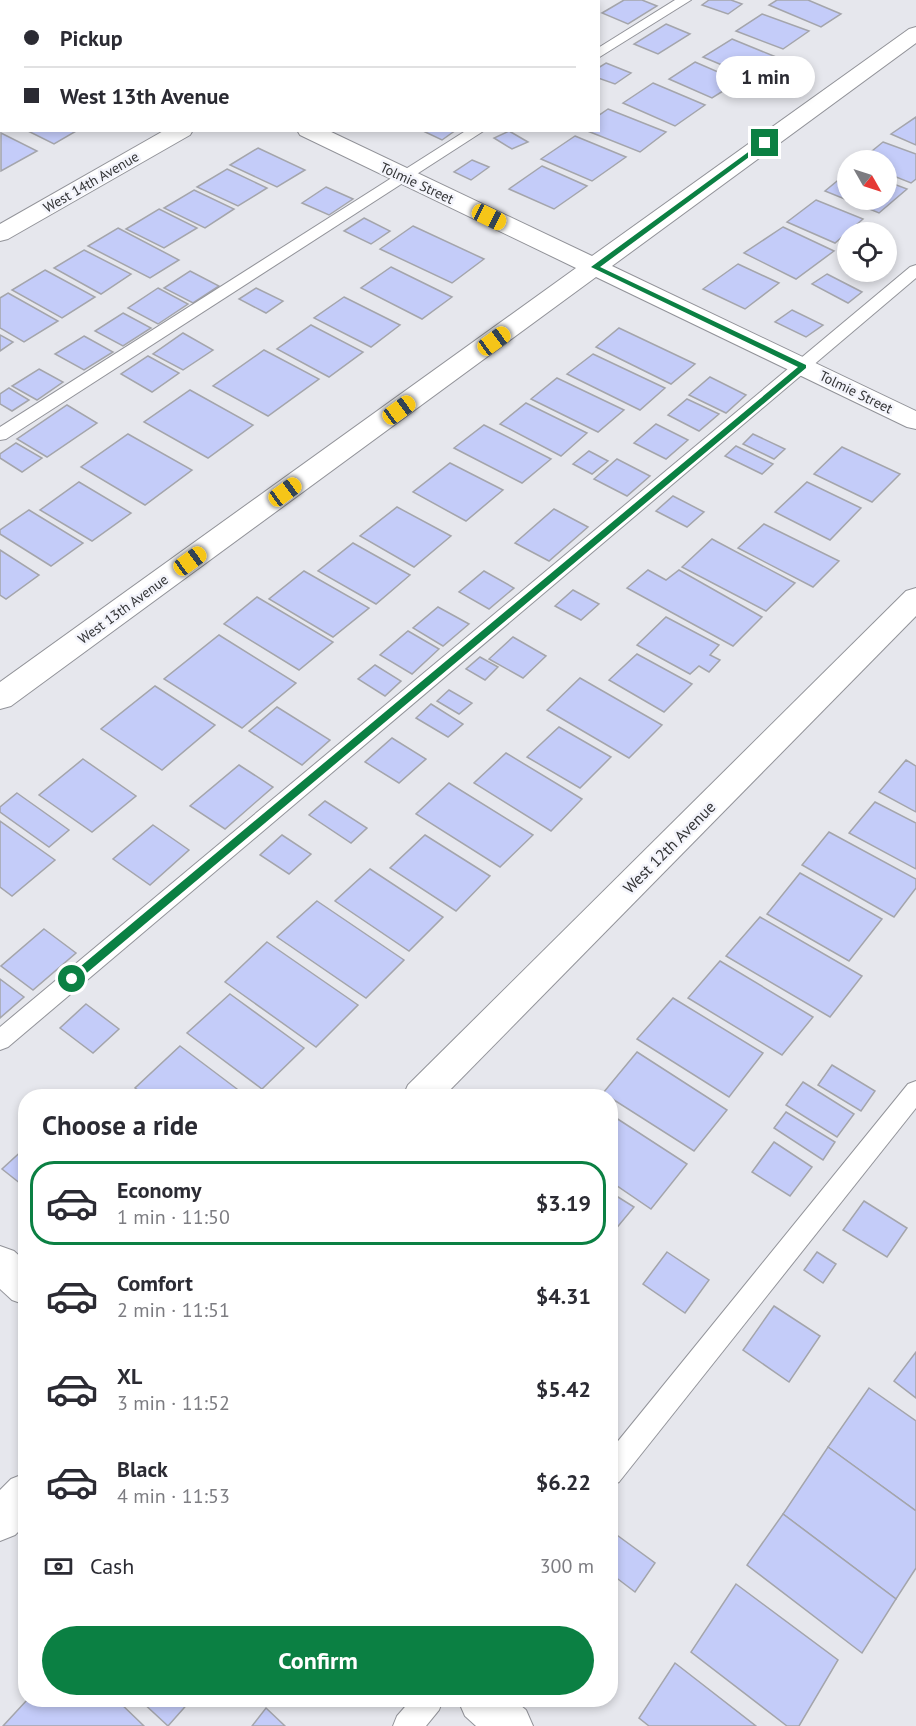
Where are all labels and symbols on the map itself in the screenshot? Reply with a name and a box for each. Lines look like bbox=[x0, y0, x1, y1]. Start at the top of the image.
callout: 1 min bbox=[716, 56, 814, 98]
route end bbox=[751, 129, 778, 156]
street label: West 14th Avenue bbox=[40, 147, 142, 217]
north arrow bbox=[837, 150, 897, 210]
street label: Tolmie Street bbox=[377, 158, 457, 208]
car bbox=[469, 201, 509, 233]
car bbox=[474, 323, 514, 359]
street label: Tolmie Street bbox=[816, 367, 896, 418]
car bbox=[379, 392, 419, 428]
car bbox=[265, 474, 305, 510]
car bbox=[170, 543, 210, 579]
street label: West 13th Avenue bbox=[74, 570, 172, 648]
street label: West 12th Avenue bbox=[619, 797, 719, 897]
route start bbox=[58, 965, 85, 992]

